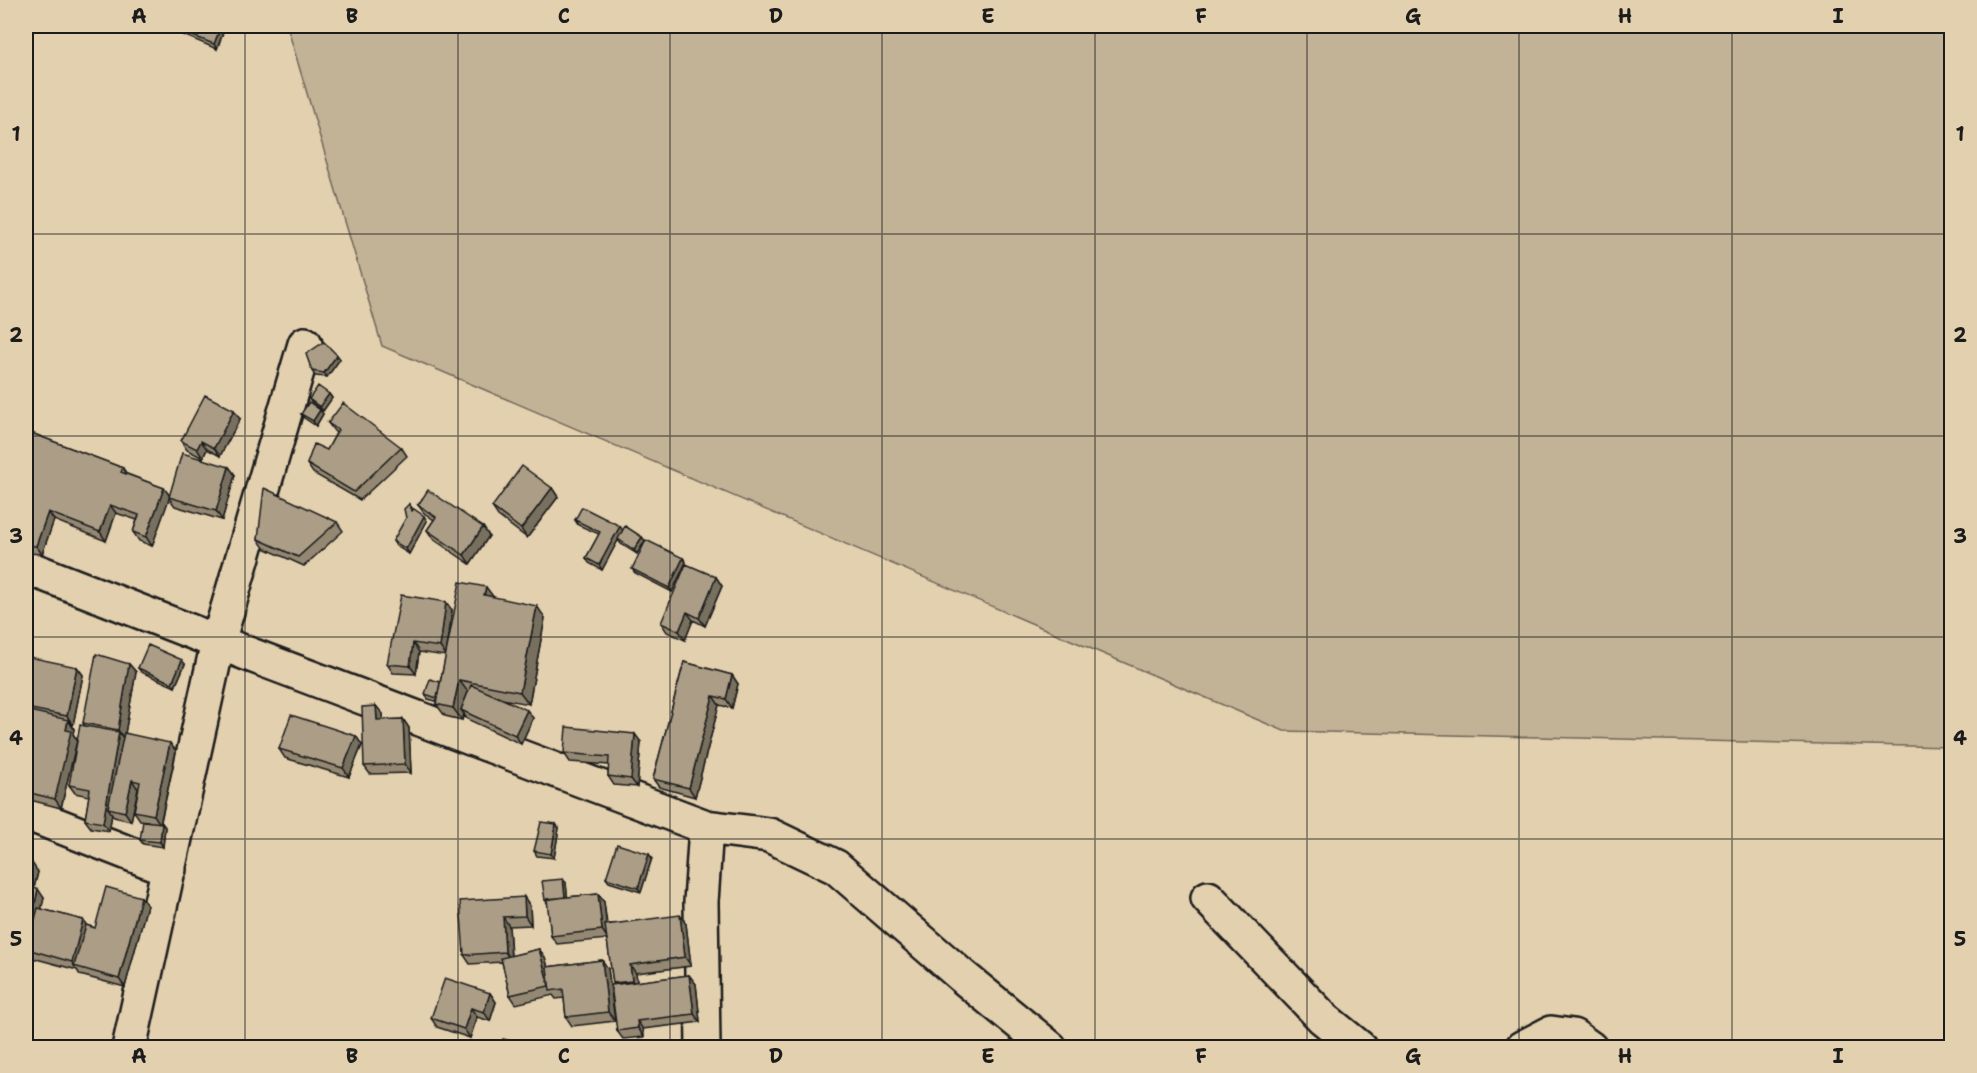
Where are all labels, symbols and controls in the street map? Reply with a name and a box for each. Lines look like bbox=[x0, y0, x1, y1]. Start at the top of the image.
text: A bbox=[131, 3, 147, 29]
text: B bbox=[346, 3, 358, 29]
text: C bbox=[558, 3, 570, 29]
text: D bbox=[769, 3, 783, 29]
text: E bbox=[981, 3, 995, 29]
text: F bbox=[1195, 3, 1207, 29]
text: G bbox=[1405, 3, 1421, 29]
text: H bbox=[1618, 3, 1632, 29]
text: I bbox=[1832, 3, 1844, 29]
text: 1 bbox=[11, 121, 21, 147]
text: 1 bbox=[1955, 121, 1965, 147]
text: 2 bbox=[9, 322, 23, 348]
text: 2 bbox=[1953, 322, 1967, 348]
text: 3 bbox=[9, 523, 23, 549]
text: 3 bbox=[1953, 523, 1967, 549]
text: 4 bbox=[9, 725, 23, 751]
text: 4 bbox=[1953, 725, 1967, 751]
text: 5 bbox=[10, 926, 22, 952]
text: 5 bbox=[1954, 926, 1966, 952]
text: A bbox=[131, 1043, 147, 1069]
text: B bbox=[346, 1043, 358, 1069]
text: C bbox=[558, 1043, 570, 1069]
text: D bbox=[769, 1043, 783, 1069]
text: E bbox=[981, 1043, 995, 1069]
text: F bbox=[1195, 1043, 1207, 1069]
text: G bbox=[1405, 1043, 1421, 1069]
text: H bbox=[1618, 1043, 1632, 1069]
text: I bbox=[1832, 1043, 1844, 1069]

